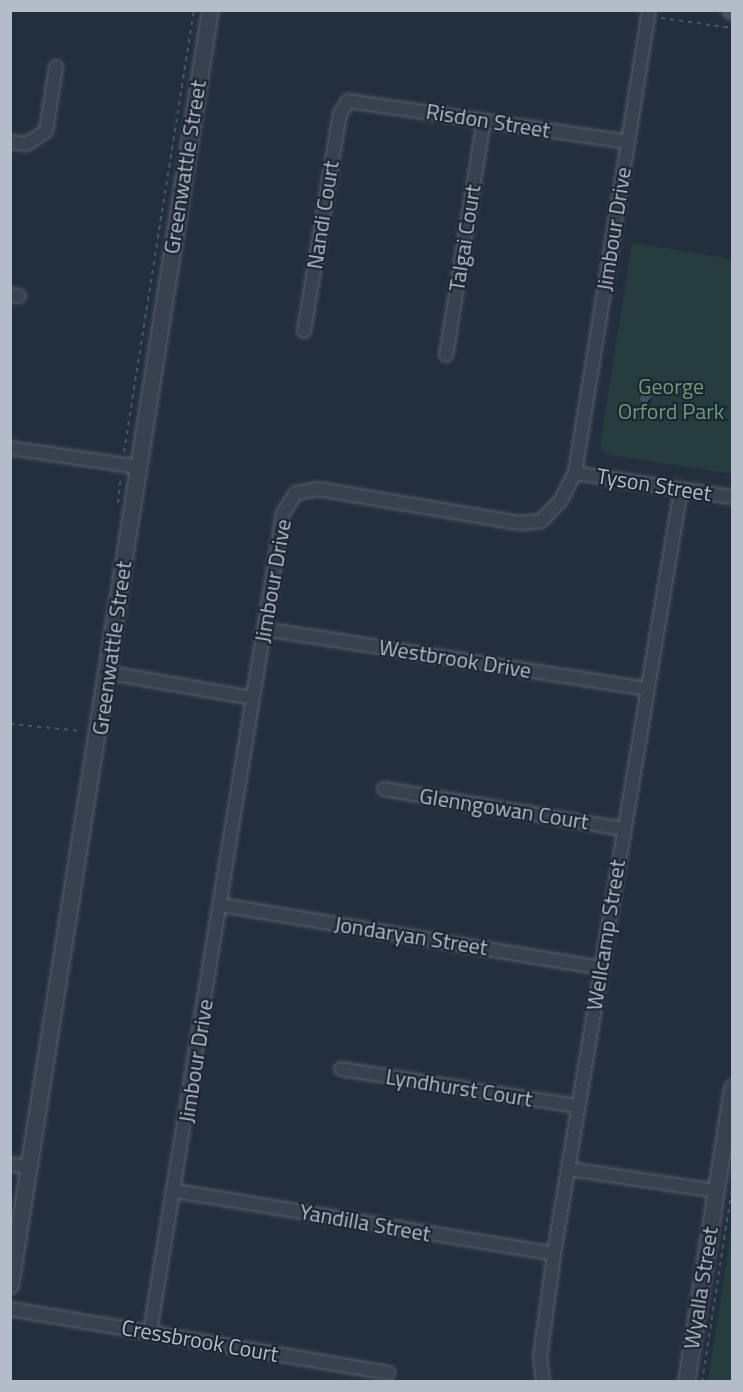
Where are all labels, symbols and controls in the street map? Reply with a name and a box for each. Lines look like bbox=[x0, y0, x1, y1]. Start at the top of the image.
street label: Greenwattle Street bbox=[158, 78, 212, 256]
street label: Risdon Street bbox=[424, 98, 552, 144]
street label: Nandi Court bbox=[301, 159, 345, 271]
street label: Jimbour Drive bbox=[591, 165, 637, 293]
street label: Talgai Court bbox=[444, 183, 486, 293]
park label: George Orford Park bbox=[618, 373, 724, 424]
street label: Tyson Street bbox=[595, 463, 713, 507]
street label: Jimbour Drive bbox=[249, 517, 297, 645]
street label: Greenwattle Street bbox=[87, 559, 137, 737]
street label: Westbrook Drive bbox=[377, 634, 533, 684]
street label: Glenngowan Court bbox=[418, 783, 590, 835]
street label: Wellcamp Street bbox=[581, 858, 631, 1012]
street label: Jondaryan Street bbox=[333, 911, 489, 961]
street label: Jimbour Drive bbox=[173, 997, 219, 1125]
street label: Lyndhurst Court bbox=[384, 1063, 534, 1113]
street label: Yandilla Street bbox=[297, 1199, 433, 1247]
street label: Wyalla Street bbox=[678, 1225, 724, 1351]
street label: Cressbrook Court bbox=[120, 1314, 280, 1368]

